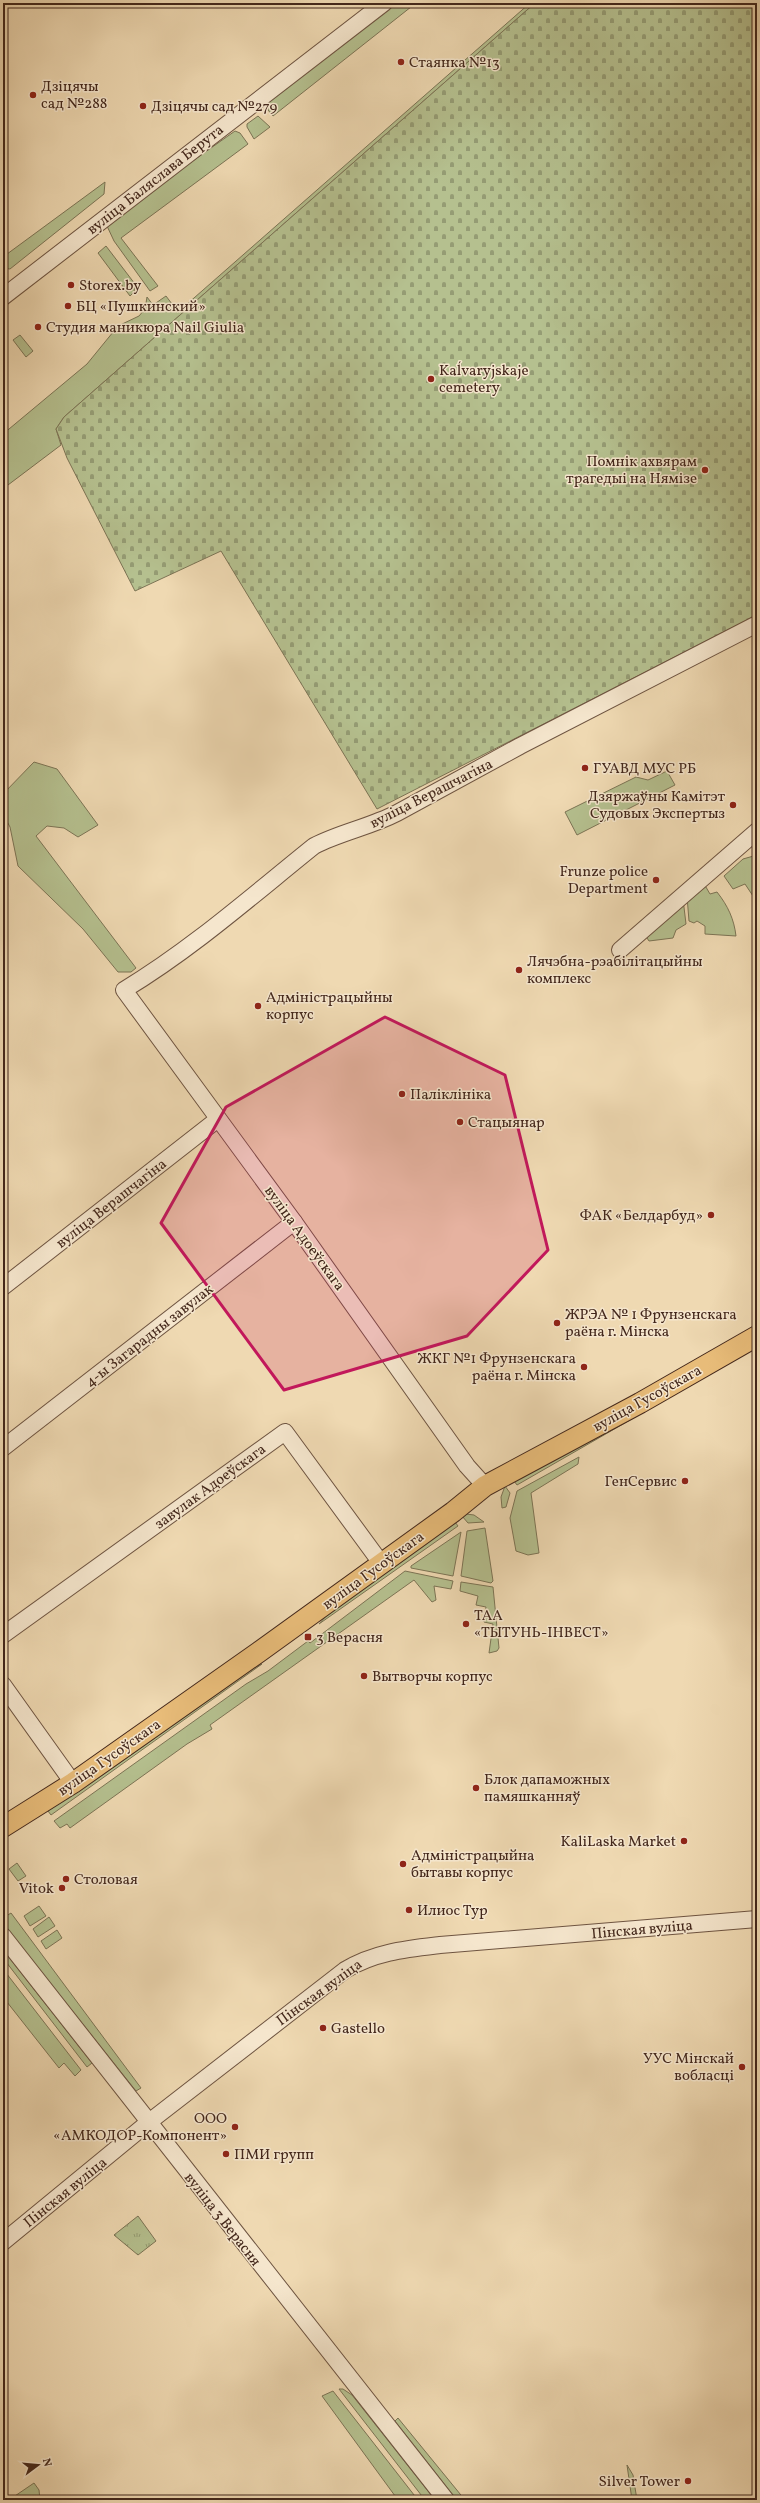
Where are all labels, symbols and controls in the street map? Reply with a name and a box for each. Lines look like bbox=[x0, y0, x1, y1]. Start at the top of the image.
place label: Стаянка №13 bbox=[409, 53, 500, 74]
marker: Стаянка №13 bbox=[396, 57, 406, 67]
place label: Дзіцячы сад №288 bbox=[41, 77, 107, 115]
marker: Дзіцячы сад №288 bbox=[28, 90, 38, 100]
place label: Дзіцячы сад №279 bbox=[151, 97, 278, 118]
marker: Дзіцячы сад №279 bbox=[138, 101, 148, 111]
street label: вуліца Баляслава Берута bbox=[83, 120, 229, 240]
place label: Storex.by bbox=[79, 276, 141, 297]
marker: Storex.by bbox=[66, 280, 76, 290]
place label: БЦ «Пушкинский» bbox=[76, 297, 206, 318]
marker: БЦ «Пушкинский» bbox=[63, 301, 73, 311]
place label: Студия маникюра Nail Giulia bbox=[46, 318, 244, 339]
marker: Студия маникюра Nail Giulia bbox=[33, 322, 43, 332]
place label: Kaĺvaryjskaje cemetery bbox=[439, 361, 529, 399]
marker: Kaĺvaryjskaje cemetery bbox=[426, 374, 436, 384]
place label: Помнік ахвярам трагедыі на Нямізе bbox=[566, 452, 697, 490]
marker: Помнік ахвярам трагедыі на Нямізе bbox=[700, 465, 710, 475]
street label: вуліца Верашчагіна bbox=[367, 754, 497, 834]
place label: ГУАВД МУС РБ bbox=[593, 759, 696, 780]
marker: ГУАВД МУС РБ bbox=[580, 763, 590, 773]
place label: Дзяржаўны Камітэт Судовых Экспертыз bbox=[588, 787, 725, 825]
marker: Дзяржаўны Камітэт Судовых Экспертыз bbox=[728, 800, 738, 810]
place label: Frunze police Department bbox=[559, 862, 648, 900]
marker: Frunze police Department bbox=[651, 875, 661, 885]
place label: Лячэбна-рэабілітацыйны комплекс bbox=[527, 952, 703, 990]
marker: Лячэбна-рэабілітацыйны комплекс bbox=[514, 965, 524, 975]
place label: Адміністрацыйны корпус bbox=[266, 988, 393, 1026]
marker: Адміністрацыйны корпус bbox=[253, 1001, 263, 1011]
place label: Паліклініка bbox=[410, 1085, 491, 1106]
marker: Паліклініка bbox=[397, 1089, 407, 1099]
place label: Стацыянар bbox=[468, 1113, 545, 1134]
marker: Стацыянар bbox=[455, 1117, 465, 1127]
street label: вуліца Верашчагіна bbox=[52, 1154, 172, 1254]
street label: вуліца Адоеўскага bbox=[258, 1182, 349, 1296]
place label: ФАК «Белдарбуд» bbox=[580, 1206, 703, 1227]
marker: ФАК «Белдарбуд» bbox=[706, 1210, 716, 1220]
street label: 4-ы Загарадны завулак bbox=[81, 1279, 218, 1393]
place label: ЖРЭА № 1 Фрунзенскага раёна г. Мінска bbox=[565, 1305, 737, 1343]
marker: ЖРЭА № 1 Фрунзенскага раёна г. Мінска bbox=[552, 1318, 562, 1328]
place label: ЖКГ №1 Фрунзенскага раёна г. Мінска bbox=[417, 1349, 576, 1387]
street label: вуліца Гусоўскага bbox=[590, 1361, 706, 1438]
marker: ЖКГ №1 Фрунзенскага раёна г. Мінска bbox=[579, 1362, 589, 1372]
street label: завулак Адоеўскага bbox=[151, 1439, 271, 1535]
place label: ГенСервис bbox=[604, 1472, 677, 1493]
marker: ГенСервис bbox=[680, 1476, 690, 1486]
street label: вуліца Гусоўскага bbox=[319, 1527, 429, 1615]
place label: ТАА «ТЫТУНЬ-IНВЕСТ» bbox=[474, 1606, 609, 1644]
marker: ТАА «ТЫТУНЬ-IНВЕСТ» bbox=[461, 1619, 471, 1629]
place label: 3 Верасня bbox=[316, 1628, 383, 1649]
marker: 3 Верасня bbox=[303, 1632, 313, 1642]
place label: Вытворчы корпус bbox=[372, 1667, 493, 1688]
marker: Вытворчы корпус bbox=[359, 1671, 369, 1681]
street label: вуліца Гусоўскага bbox=[54, 1715, 166, 1802]
place label: Блок дапаможных памяшканняў bbox=[484, 1770, 610, 1808]
marker: Блок дапаможных памяшканняў bbox=[471, 1783, 481, 1793]
place label: KaliLaska Market bbox=[560, 1832, 676, 1853]
marker: KaliLaska Market bbox=[679, 1836, 689, 1846]
place label: Адміністрацыйна бытавы корпус bbox=[411, 1846, 534, 1884]
marker: Адміністрацыйна бытавы корпус bbox=[398, 1859, 408, 1869]
place label: Столовая bbox=[74, 1870, 138, 1891]
marker: Столовая bbox=[61, 1874, 71, 1884]
place label: Vitok bbox=[19, 1879, 54, 1900]
marker: Vitok bbox=[57, 1883, 67, 1893]
place label: Илиос Тур bbox=[417, 1901, 488, 1922]
marker: Илиос Тур bbox=[404, 1905, 414, 1915]
street label: Пінская вуліца bbox=[590, 1916, 694, 1945]
street label: Пінская вуліца bbox=[272, 1955, 367, 2032]
place label: Gastello bbox=[331, 2019, 385, 2040]
marker: Gastello bbox=[318, 2023, 328, 2033]
place label: УУС Мінскай вобласці bbox=[643, 2049, 734, 2087]
marker: УУС Мінскай вобласці bbox=[737, 2062, 747, 2072]
place label: ООО «АМКОДОР-Компонент» bbox=[53, 2109, 227, 2147]
marker: ООО «АМКОДОР-Компонент» bbox=[230, 2122, 240, 2132]
place label: ПМИ групп bbox=[234, 2145, 314, 2166]
marker: ПМИ групп bbox=[221, 2149, 231, 2159]
street label: Пінская вуліца bbox=[20, 2153, 112, 2233]
street label: вуліца 3 Верасня bbox=[178, 2169, 265, 2271]
north arrow bbox=[18, 2445, 58, 2485]
text: N bbox=[38, 2457, 54, 2469]
place label: Silver Tower bbox=[599, 2472, 680, 2493]
marker: Silver Tower bbox=[683, 2476, 693, 2486]

